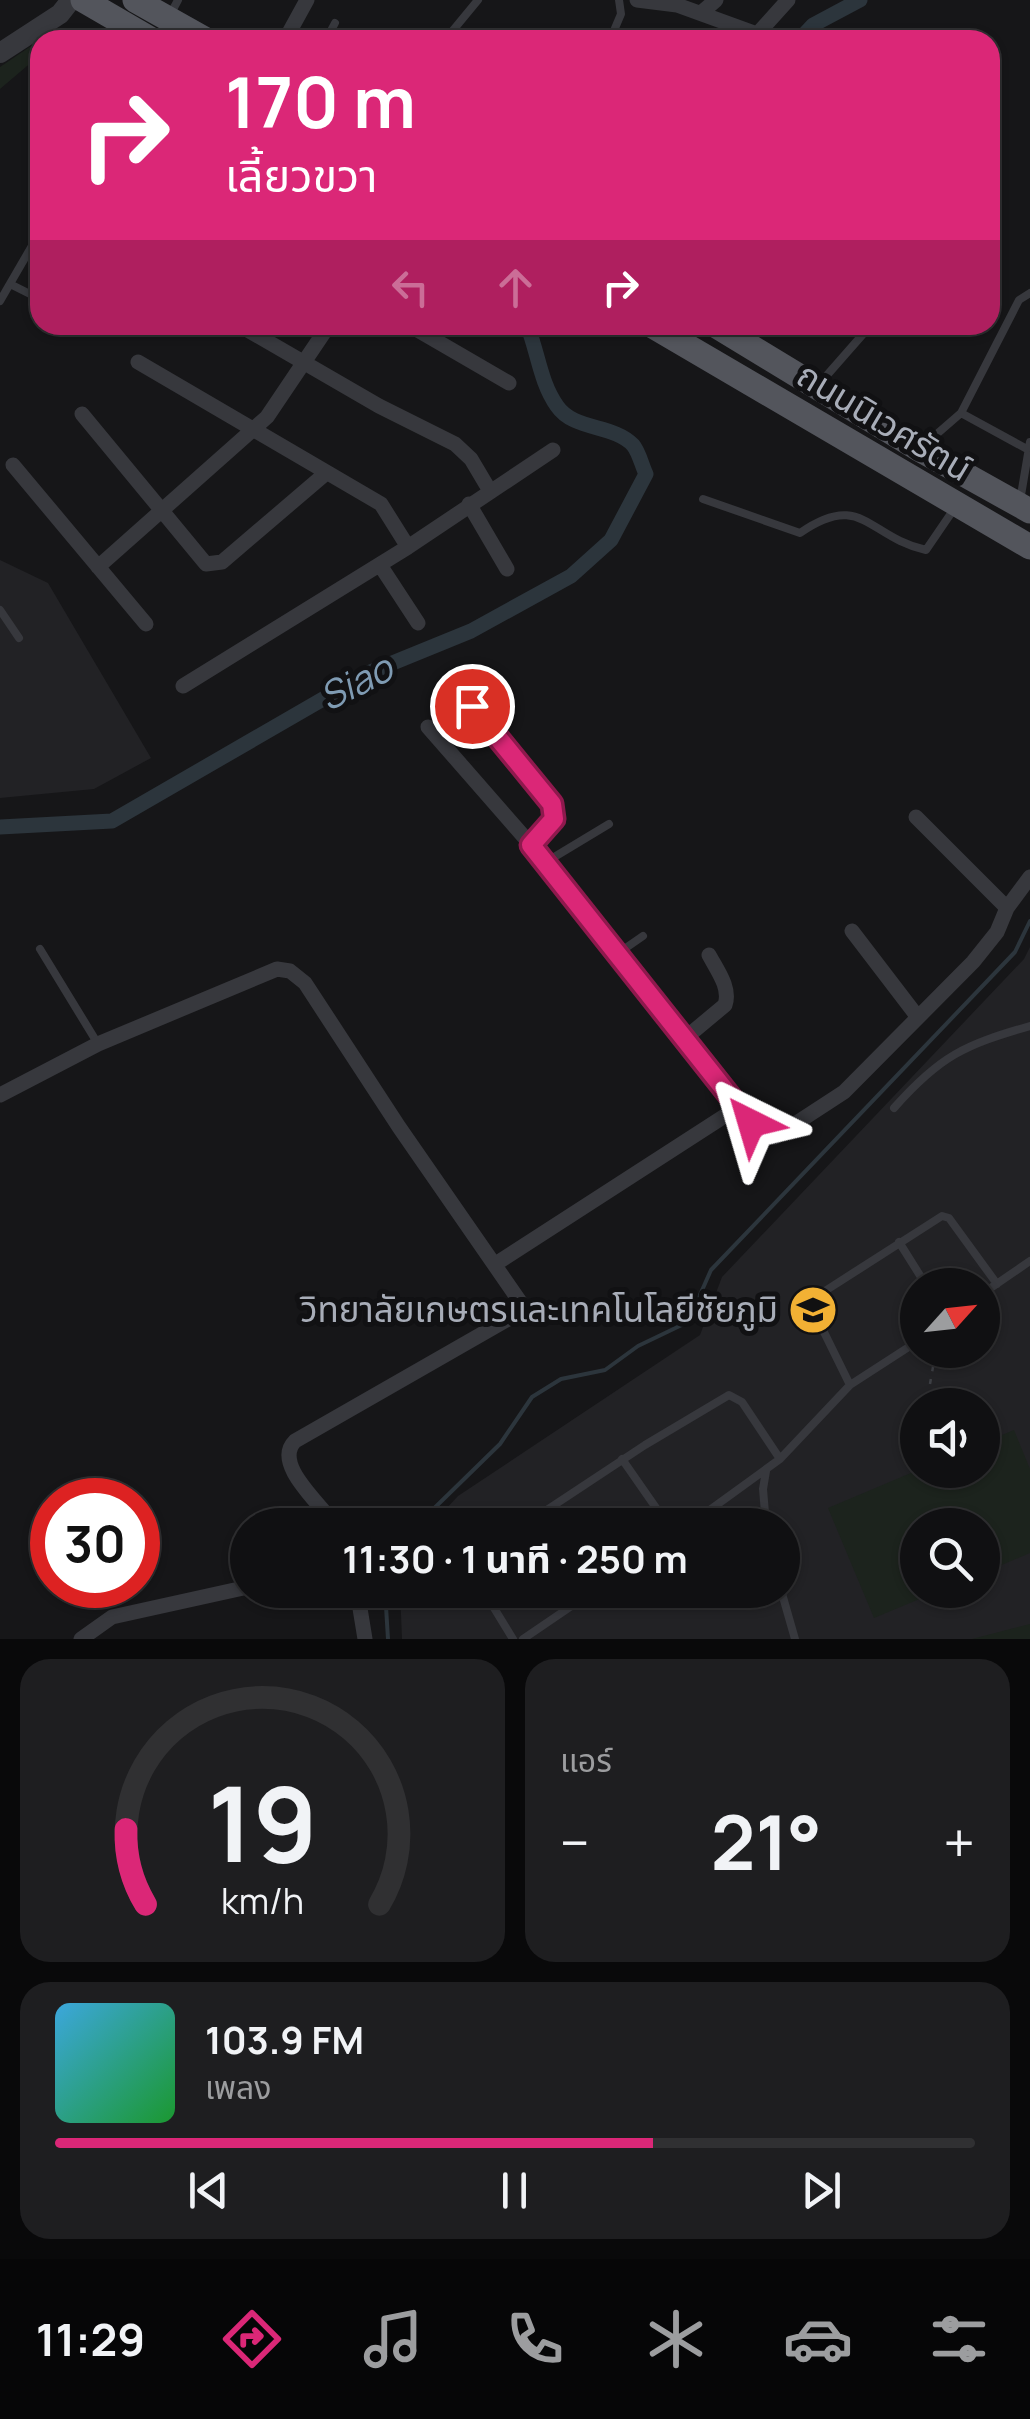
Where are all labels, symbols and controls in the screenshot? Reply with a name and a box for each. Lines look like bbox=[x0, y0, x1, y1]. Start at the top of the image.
text: 170 m bbox=[225, 53, 416, 149]
icon: right bbox=[60, 70, 190, 200]
text: เลี้ยวขวา bbox=[225, 144, 377, 206]
icon: left bbox=[383, 260, 438, 315]
icon: ahead bbox=[488, 260, 543, 315]
icon: right bbox=[593, 260, 648, 315]
street label: ถนนนิเวศรัตน์ bbox=[788, 350, 981, 492]
water label: Siao bbox=[309, 640, 403, 722]
pin bbox=[430, 664, 515, 749]
icon: arrive bbox=[445, 679, 500, 734]
position arrow bbox=[699, 1071, 803, 1175]
north arrow bbox=[900, 1268, 1000, 1368]
map controls bbox=[900, 1268, 1000, 1608]
school or university icon: วิทยาลัยเกษตรและเทคโนโลยีชัยภูมิ bbox=[787, 1284, 839, 1336]
place label: วิทยาลัยเกษตรและเทคโนโลยีชัยภูมิ bbox=[300, 1285, 778, 1333]
button: sound bbox=[900, 1388, 1000, 1488]
speed limit sign: 30 bbox=[30, 1478, 160, 1608]
button: search bbox=[900, 1508, 1000, 1608]
text: 11:30 · 1 นาที · 250 m bbox=[342, 1532, 688, 1584]
text: แอร์ bbox=[560, 1738, 612, 1782]
text: 19 bbox=[207, 1751, 318, 1893]
text: 21° bbox=[711, 1790, 822, 1893]
text: − bbox=[560, 1804, 590, 1880]
text: + bbox=[943, 1804, 975, 1880]
text: km/h bbox=[221, 1876, 304, 1925]
text: 103.9 FM bbox=[205, 2013, 364, 2065]
text: เพลง bbox=[205, 2065, 272, 2109]
icon: previous bbox=[181, 2163, 236, 2218]
icon: pause bbox=[487, 2163, 542, 2218]
icon: next bbox=[794, 2163, 849, 2218]
icon: directions bbox=[217, 2304, 287, 2374]
icon: music bbox=[358, 2304, 428, 2374]
icon: phone bbox=[500, 2304, 570, 2374]
icon: climate bbox=[641, 2304, 711, 2374]
icon: car bbox=[783, 2304, 853, 2374]
icon: filters bbox=[924, 2304, 994, 2374]
text: 11:29 bbox=[36, 2308, 145, 2370]

